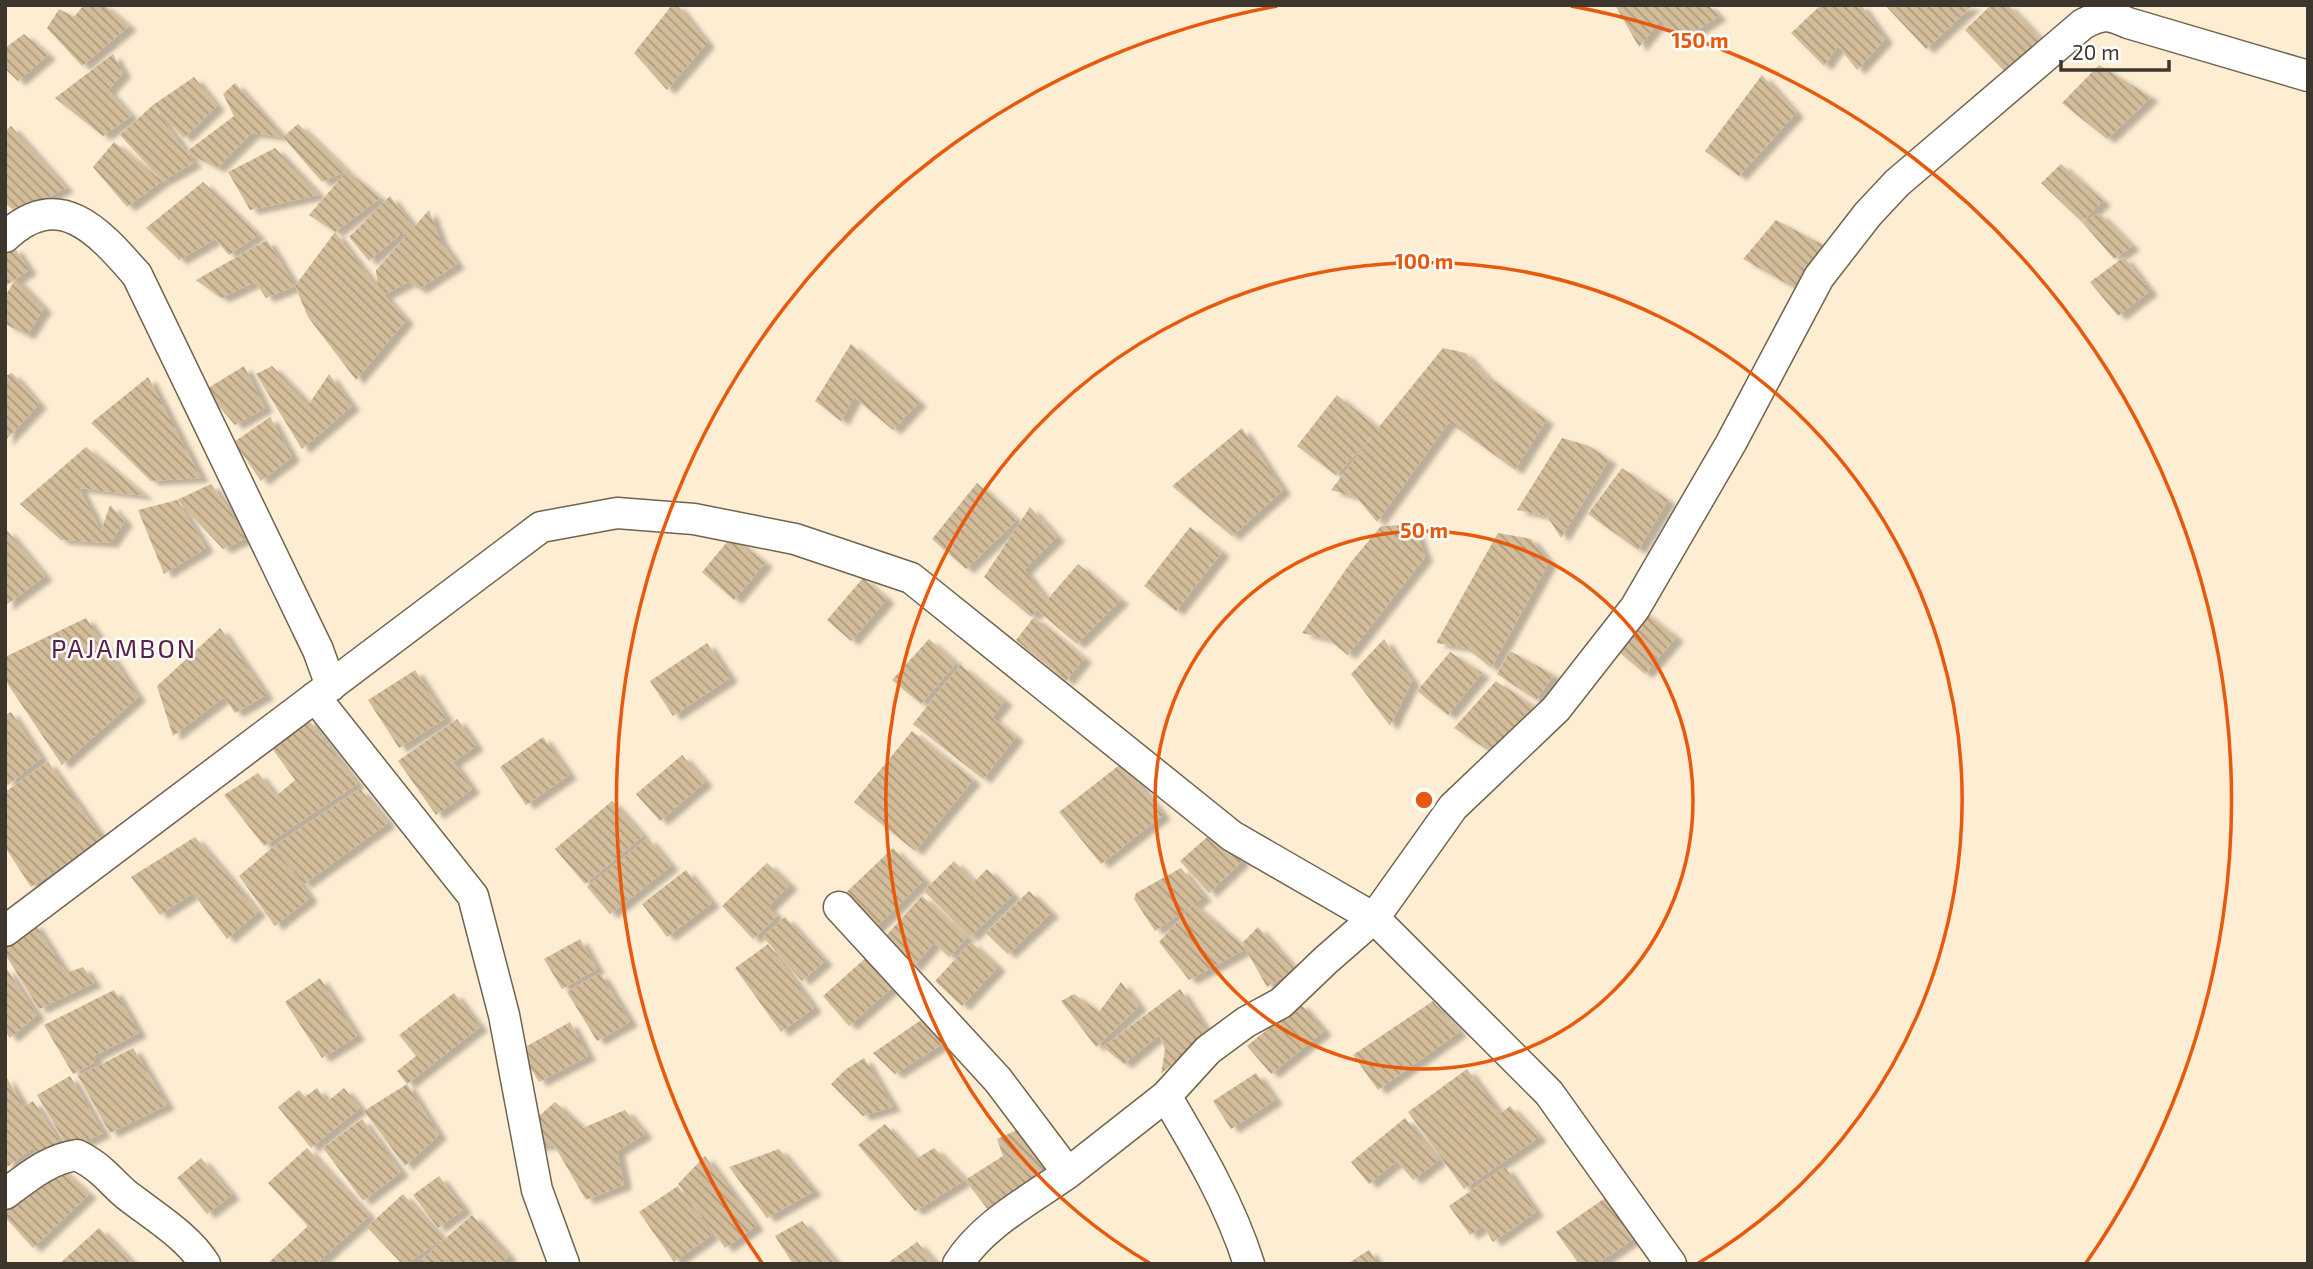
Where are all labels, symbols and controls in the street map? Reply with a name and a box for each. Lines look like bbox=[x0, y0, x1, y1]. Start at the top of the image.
text: 150 m bbox=[1672, 27, 1728, 52]
scale bar bbox=[2061, 28, 2170, 72]
text: 20 m bbox=[2072, 39, 2120, 64]
text: 100 m bbox=[1395, 248, 1453, 273]
text: 50 m bbox=[1400, 517, 1448, 542]
district label: PAJAMBON bbox=[51, 632, 197, 663]
centre of rings bbox=[1412, 788, 1436, 812]

